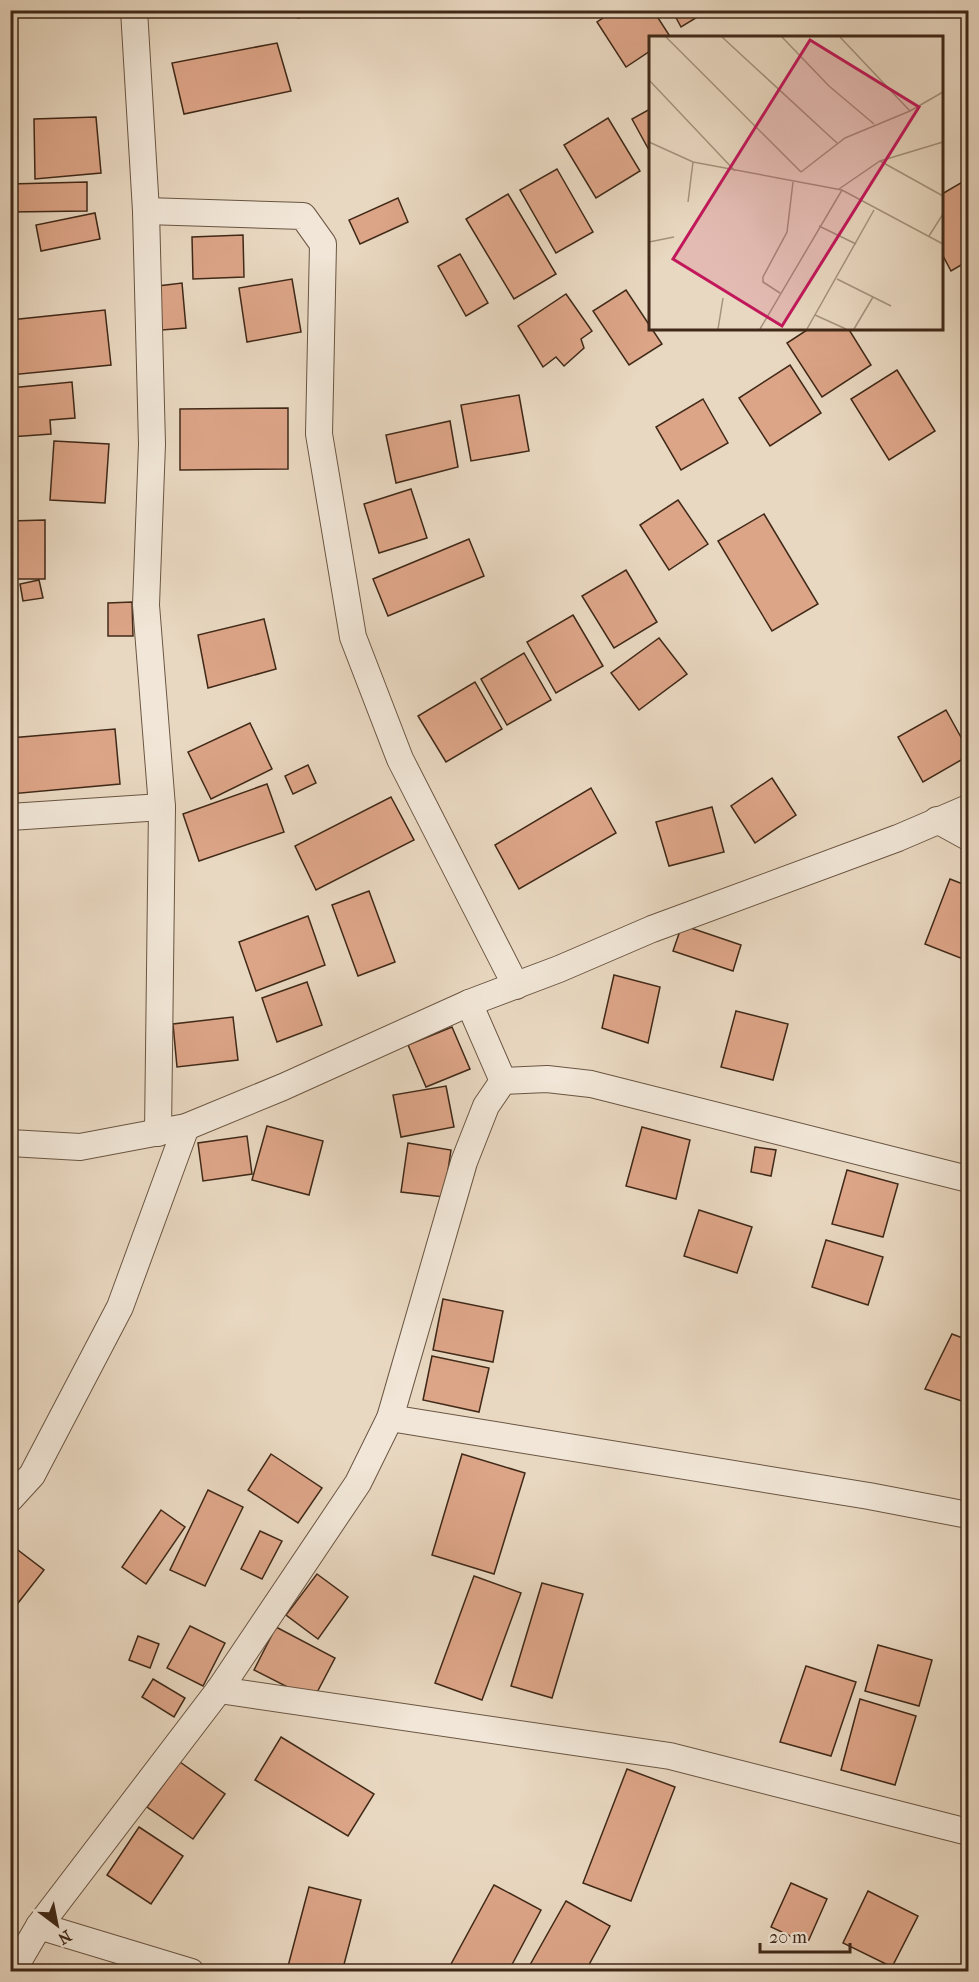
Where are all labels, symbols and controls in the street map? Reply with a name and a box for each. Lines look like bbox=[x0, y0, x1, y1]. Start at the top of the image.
inset map bbox=[649, 36, 943, 330]
north arrow bbox=[27, 1895, 87, 1955]
scale bar bbox=[760, 1916, 850, 1954]
text: N bbox=[54, 1926, 75, 1949]
text: 20 m bbox=[769, 1927, 807, 1948]

